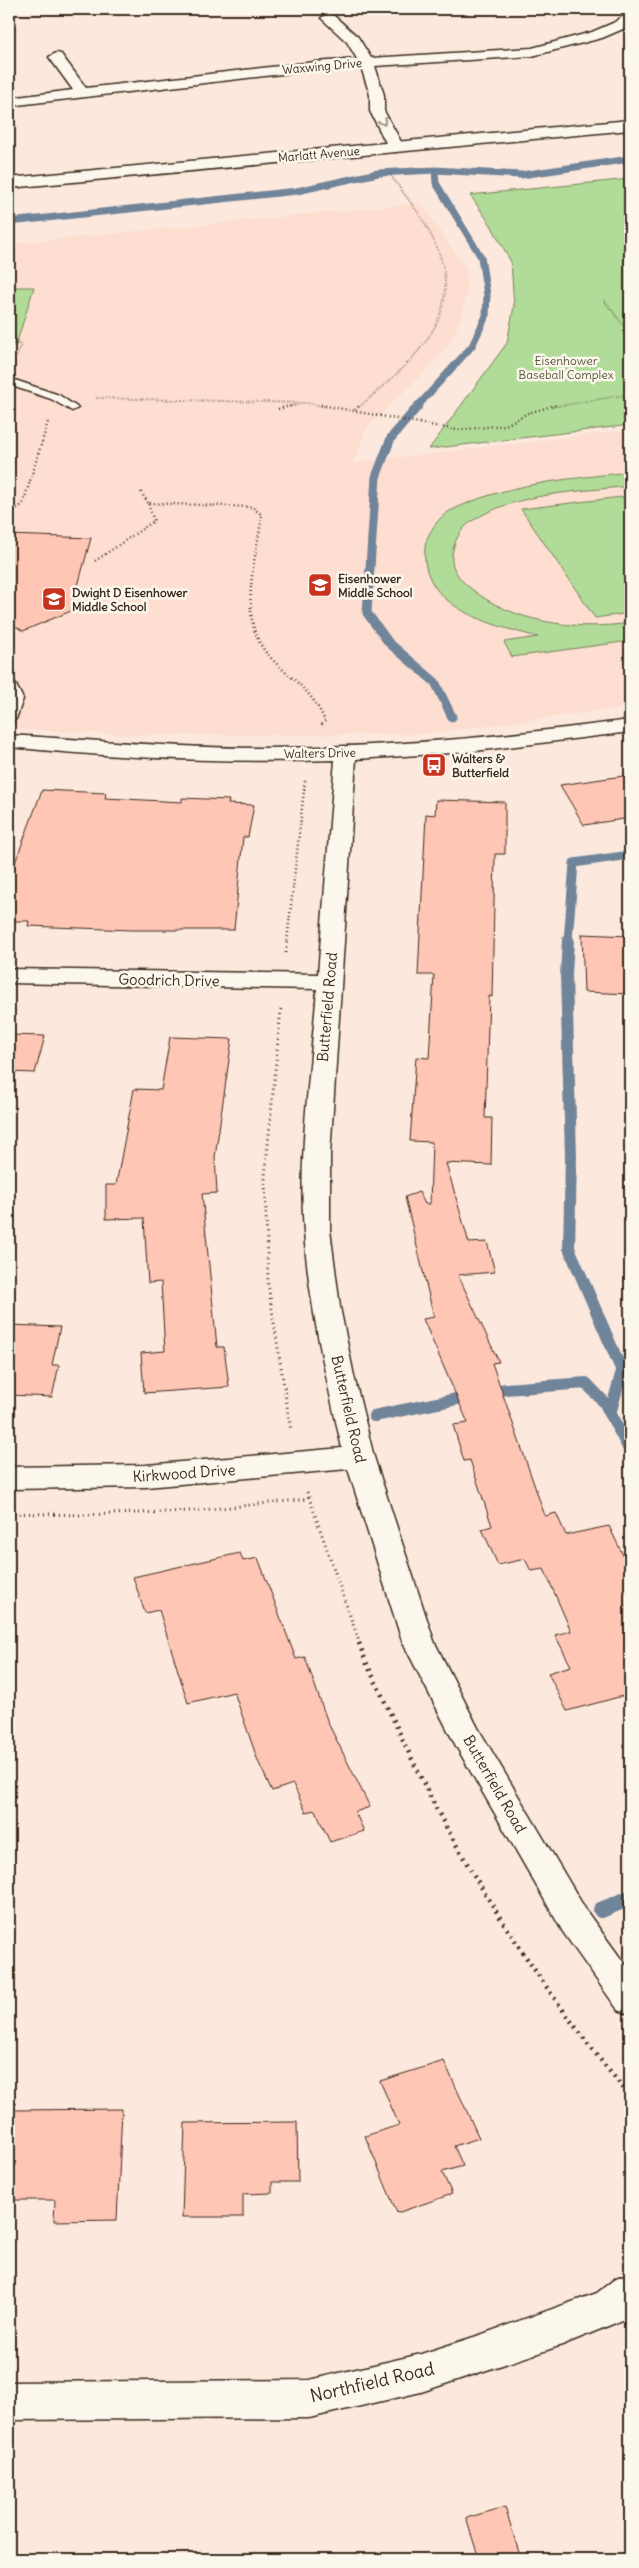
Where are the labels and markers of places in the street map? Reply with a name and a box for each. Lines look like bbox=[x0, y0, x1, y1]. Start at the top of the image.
place label: Eisenhower Middle School bbox=[338, 571, 413, 600]
school or university icon: Eisenhower Middle School bbox=[307, 572, 333, 598]
place label: Dwight D Eisenhower Middle School bbox=[72, 585, 188, 614]
school or university icon: Dwight D Eisenhower Middle School bbox=[41, 586, 67, 612]
place label: Walters & Butterfield bbox=[452, 751, 509, 780]
bus stop icon: Walters & Butterfield bbox=[421, 752, 447, 778]

